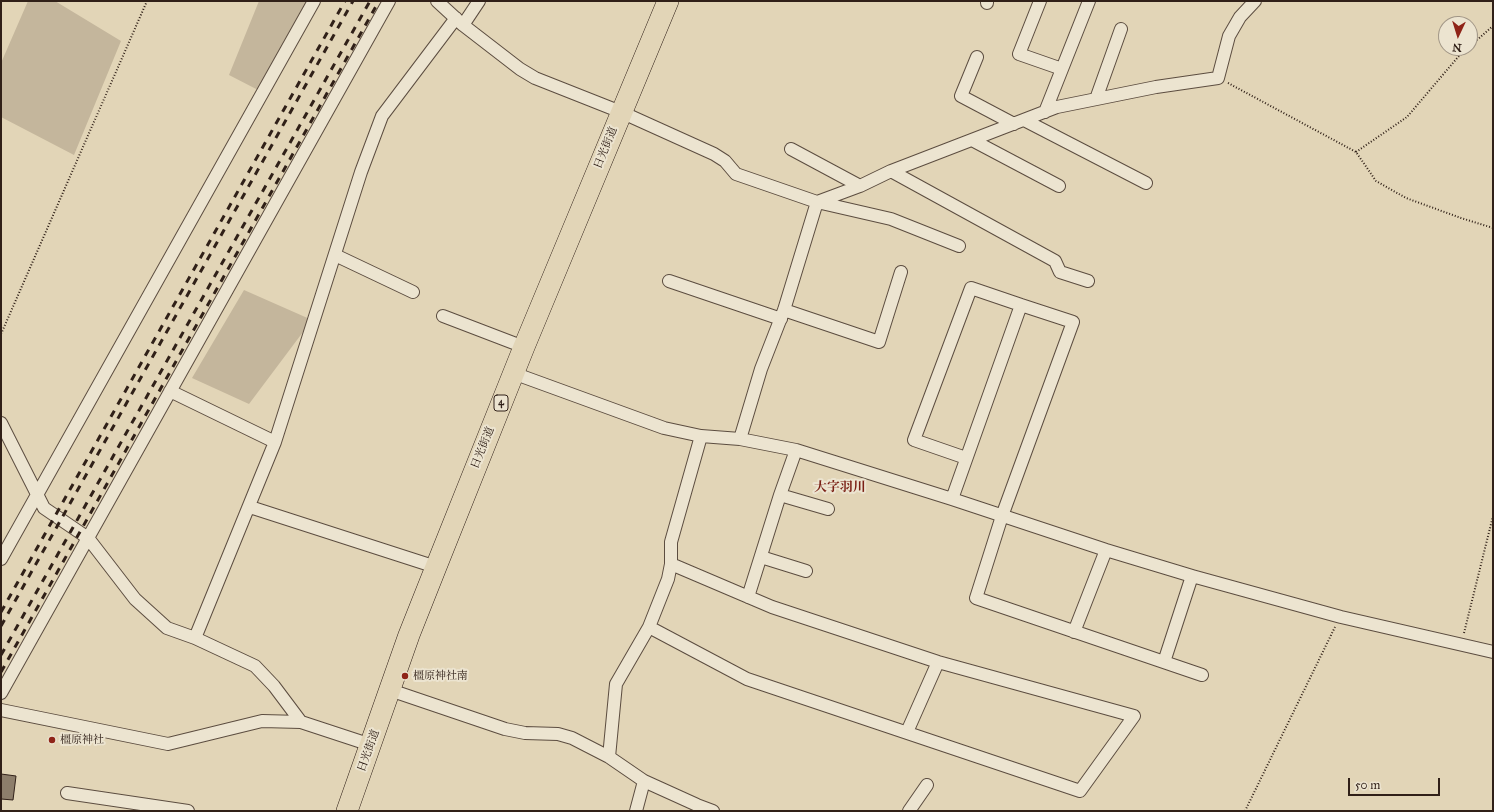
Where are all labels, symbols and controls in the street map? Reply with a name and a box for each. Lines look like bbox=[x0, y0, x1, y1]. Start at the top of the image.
north arrow bbox=[1438, 16, 1478, 56]
text: N bbox=[1452, 41, 1462, 54]
street label: 日光街道 bbox=[592, 125, 620, 171]
road number: 4 bbox=[494, 395, 508, 411]
street label: 日光街道 bbox=[469, 425, 497, 471]
district label: 大字羽川 bbox=[814, 480, 866, 496]
place label: 橿原神社南 bbox=[413, 669, 468, 683]
marker: 橿原神社南 bbox=[400, 671, 410, 681]
street label: 日光街道 bbox=[355, 728, 383, 774]
place label: 橿原神社 bbox=[60, 733, 104, 747]
marker: 橿原神社 bbox=[47, 735, 57, 745]
scale bar bbox=[1350, 770, 1442, 796]
text: 50 m bbox=[1355, 778, 1380, 792]

